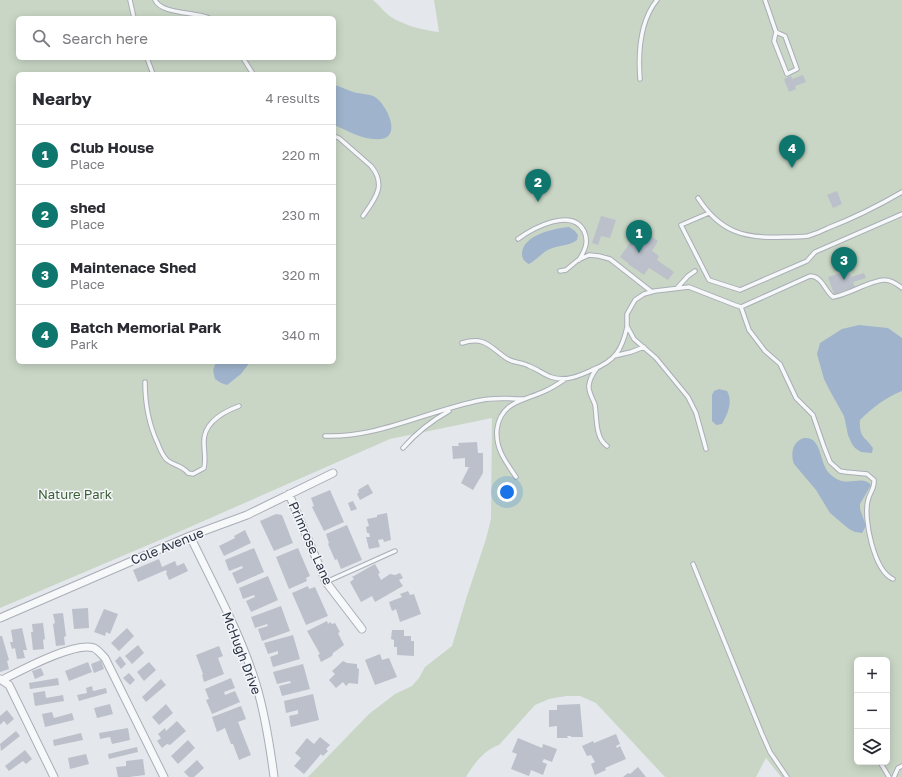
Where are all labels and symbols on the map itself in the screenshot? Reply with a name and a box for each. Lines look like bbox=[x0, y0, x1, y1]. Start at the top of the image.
pin: 4 bbox=[779, 135, 805, 168]
pin: 2 bbox=[525, 169, 551, 202]
pin: 1 bbox=[626, 220, 652, 253]
pin: 3 bbox=[831, 247, 857, 280]
your location bbox=[497, 482, 517, 502]
park label: Nature Park bbox=[38, 486, 113, 502]
street label: Primrose Lane bbox=[286, 499, 336, 587]
street label: Cole Avenue bbox=[128, 524, 206, 568]
street label: McHugh Drive bbox=[219, 609, 265, 697]

